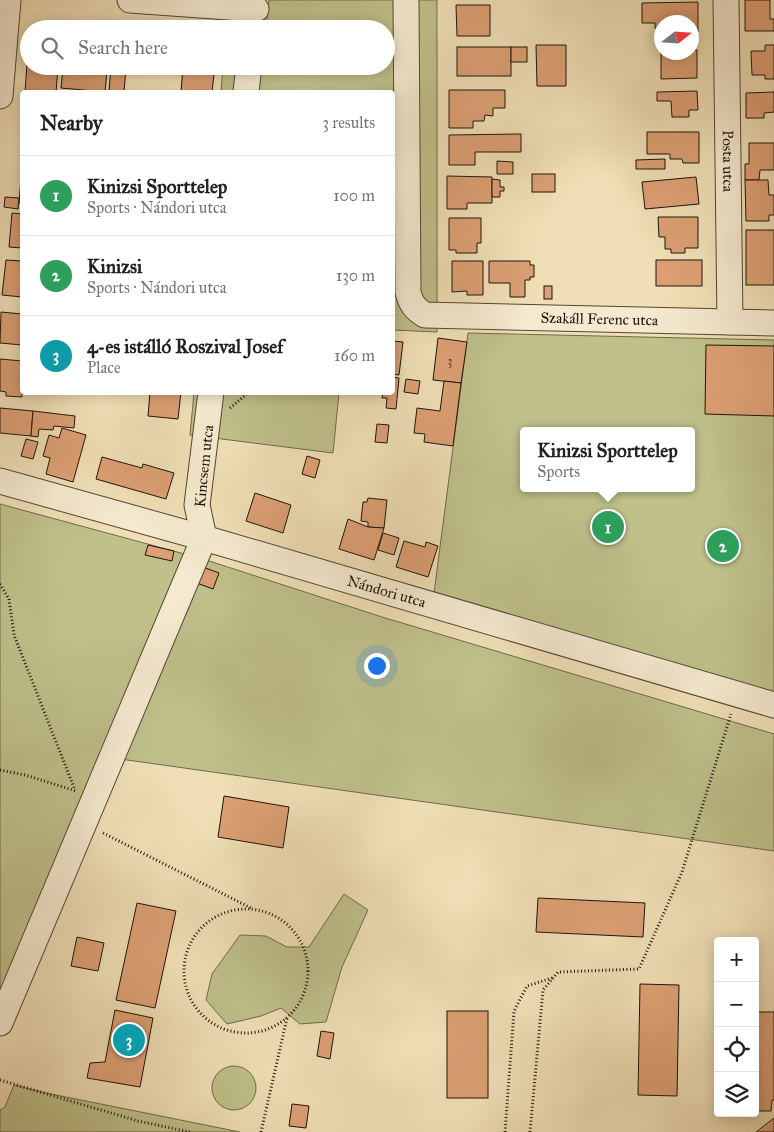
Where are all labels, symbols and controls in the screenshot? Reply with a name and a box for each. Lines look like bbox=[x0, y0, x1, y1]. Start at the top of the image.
north arrow bbox=[654, 15, 699, 60]
search box bbox=[20, 20, 395, 75]
icon: search bbox=[38, 34, 66, 62]
text: Search here bbox=[78, 36, 168, 59]
text: Nearby bbox=[40, 110, 103, 136]
text: 3 results bbox=[322, 113, 375, 132]
street label: Posta utca bbox=[719, 130, 737, 193]
text: Kinizsi Sporttelep bbox=[87, 175, 227, 198]
text: 1 bbox=[53, 186, 59, 205]
text: 100 m bbox=[333, 186, 375, 205]
text: Sports · Nándori utca bbox=[87, 198, 227, 217]
text: Kinizsi bbox=[87, 255, 142, 278]
text: 2 bbox=[52, 266, 60, 285]
text: 130 m bbox=[336, 266, 375, 285]
text: Sports · Nándori utca bbox=[87, 278, 227, 297]
street label: Szakáll Ferenc utca bbox=[540, 309, 659, 329]
text: 4-es istálló Roszival Josef bbox=[87, 335, 283, 358]
text: 3 bbox=[53, 346, 59, 365]
text: 160 m bbox=[334, 346, 375, 365]
house number: 3 bbox=[448, 354, 453, 368]
text: Place bbox=[87, 358, 121, 377]
street label: Kincsem utca bbox=[191, 423, 217, 508]
popup bbox=[520, 427, 695, 492]
text: Kinizsi Sporttelep bbox=[537, 439, 678, 462]
text: Sports bbox=[537, 462, 580, 481]
pin: 1 bbox=[592, 508, 624, 546]
pin: 2 bbox=[707, 527, 739, 565]
street label: Nándori utca bbox=[345, 571, 429, 612]
your location bbox=[364, 653, 390, 679]
map controls bbox=[714, 937, 759, 1117]
button: + bbox=[714, 937, 759, 982]
button: − bbox=[714, 982, 759, 1027]
pin: 3 bbox=[113, 1021, 145, 1059]
button: locate bbox=[714, 1027, 759, 1072]
button: layers bbox=[714, 1072, 759, 1117]

